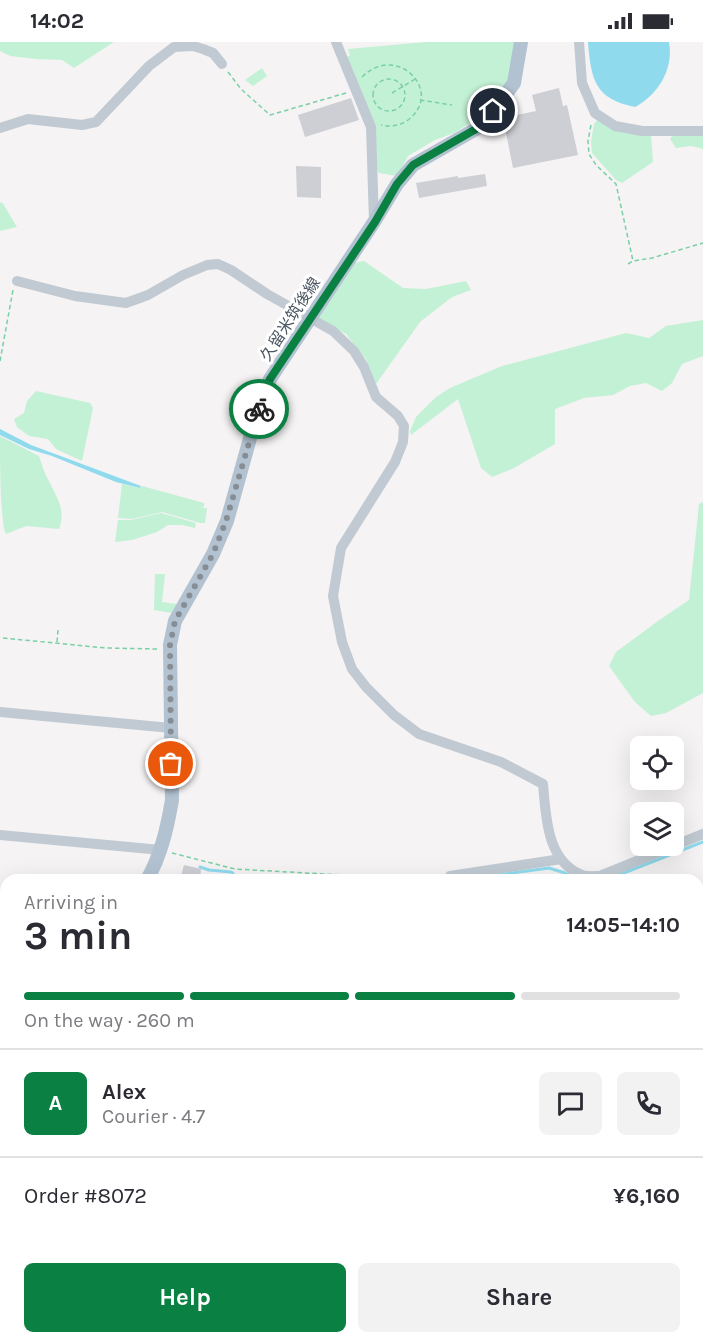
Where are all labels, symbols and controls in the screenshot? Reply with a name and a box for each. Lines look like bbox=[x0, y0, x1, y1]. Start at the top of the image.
text: 14:02 bbox=[30, 8, 84, 34]
pin bbox=[467, 85, 518, 136]
icon: home bbox=[476, 94, 509, 127]
street label: 久留米筑後線 bbox=[256, 274, 324, 364]
courier bbox=[229, 379, 289, 439]
icon: bike bbox=[243, 393, 276, 426]
map controls bbox=[630, 736, 684, 856]
button: locate bbox=[630, 736, 684, 790]
pin bbox=[145, 738, 196, 789]
icon: bag bbox=[154, 747, 187, 780]
button: layers bbox=[630, 802, 684, 856]
text: Arriving in bbox=[24, 891, 118, 914]
text: 14:05–14:10 bbox=[566, 912, 680, 938]
text: 3 min bbox=[24, 913, 132, 959]
text: On the way · 260 m bbox=[24, 1009, 195, 1032]
button: chat bbox=[539, 1072, 602, 1135]
button: phone bbox=[617, 1072, 680, 1135]
text: Alex bbox=[102, 1079, 146, 1105]
text: A bbox=[49, 1090, 62, 1116]
text: Courier · 4.7 bbox=[102, 1105, 205, 1128]
text: Order #8072 bbox=[24, 1183, 147, 1209]
text: ¥6,160 bbox=[613, 1183, 680, 1209]
button: Help bbox=[24, 1263, 346, 1332]
button: Share bbox=[358, 1263, 680, 1332]

